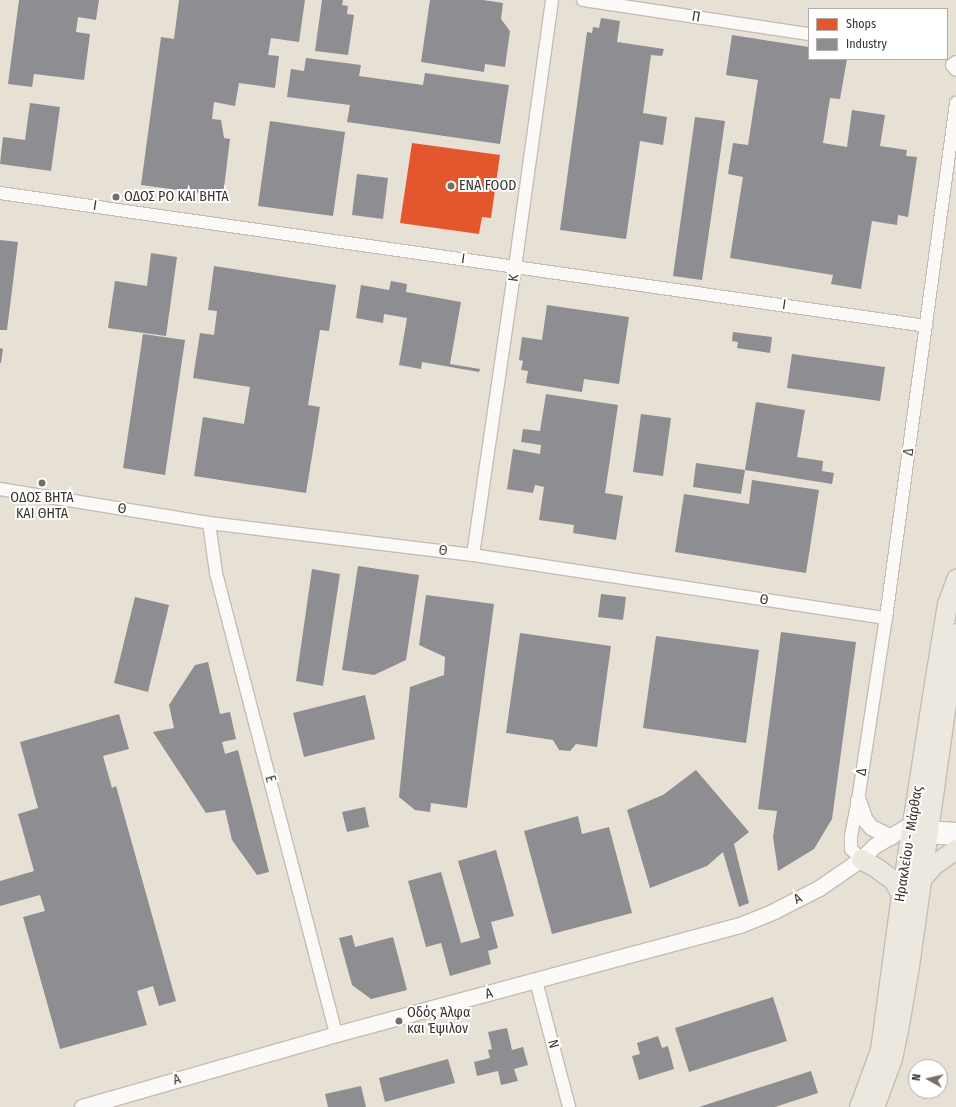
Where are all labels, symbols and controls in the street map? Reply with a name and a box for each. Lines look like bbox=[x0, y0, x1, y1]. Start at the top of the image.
street label: Π bbox=[691, 8, 701, 26]
legend bbox=[808, 8, 948, 60]
text: Shops bbox=[846, 17, 876, 31]
text: Industry bbox=[846, 37, 887, 51]
place label: ENA FOOD bbox=[459, 178, 516, 194]
marker: ENA FOOD bbox=[446, 181, 456, 191]
place label: ΟΔΟΣ ΡΟ ΚΑΙ ΒΗΤΑ bbox=[124, 189, 229, 205]
marker: ΟΔΟΣ ΡΟ ΚΑΙ ΒΗΤΑ bbox=[111, 192, 121, 202]
street label: Ι bbox=[92, 197, 98, 215]
street label: Ι bbox=[460, 250, 466, 268]
street label: Κ bbox=[505, 273, 523, 283]
street label: Ι bbox=[781, 296, 787, 314]
street label: Δ bbox=[900, 447, 918, 457]
marker: ΟΔΟΣ ΒΗΤΑ ΚΑΙ ΘΗΤΑ bbox=[37, 478, 47, 488]
place label: ΟΔΟΣ ΒΗΤΑ ΚΑΙ ΘΗΤΑ bbox=[10, 490, 74, 522]
street label: Θ bbox=[116, 500, 128, 518]
street label: Θ bbox=[438, 542, 448, 560]
street label: Θ bbox=[758, 591, 770, 609]
street label: Δ bbox=[853, 767, 871, 777]
street label: Ε bbox=[261, 774, 279, 784]
street label: Ηρακλείου - Μάρθας bbox=[892, 785, 926, 903]
street label: Α bbox=[791, 890, 805, 908]
street label: Α bbox=[483, 985, 495, 1003]
place label: Οδός Άλφα και Έψιλον bbox=[407, 1005, 470, 1038]
marker: Οδός Άλφα και Έψιλον bbox=[394, 1016, 404, 1026]
street label: Ν bbox=[544, 1038, 562, 1050]
north arrow bbox=[908, 1059, 948, 1099]
street label: Α bbox=[171, 1071, 183, 1089]
text: N bbox=[910, 1073, 924, 1082]

